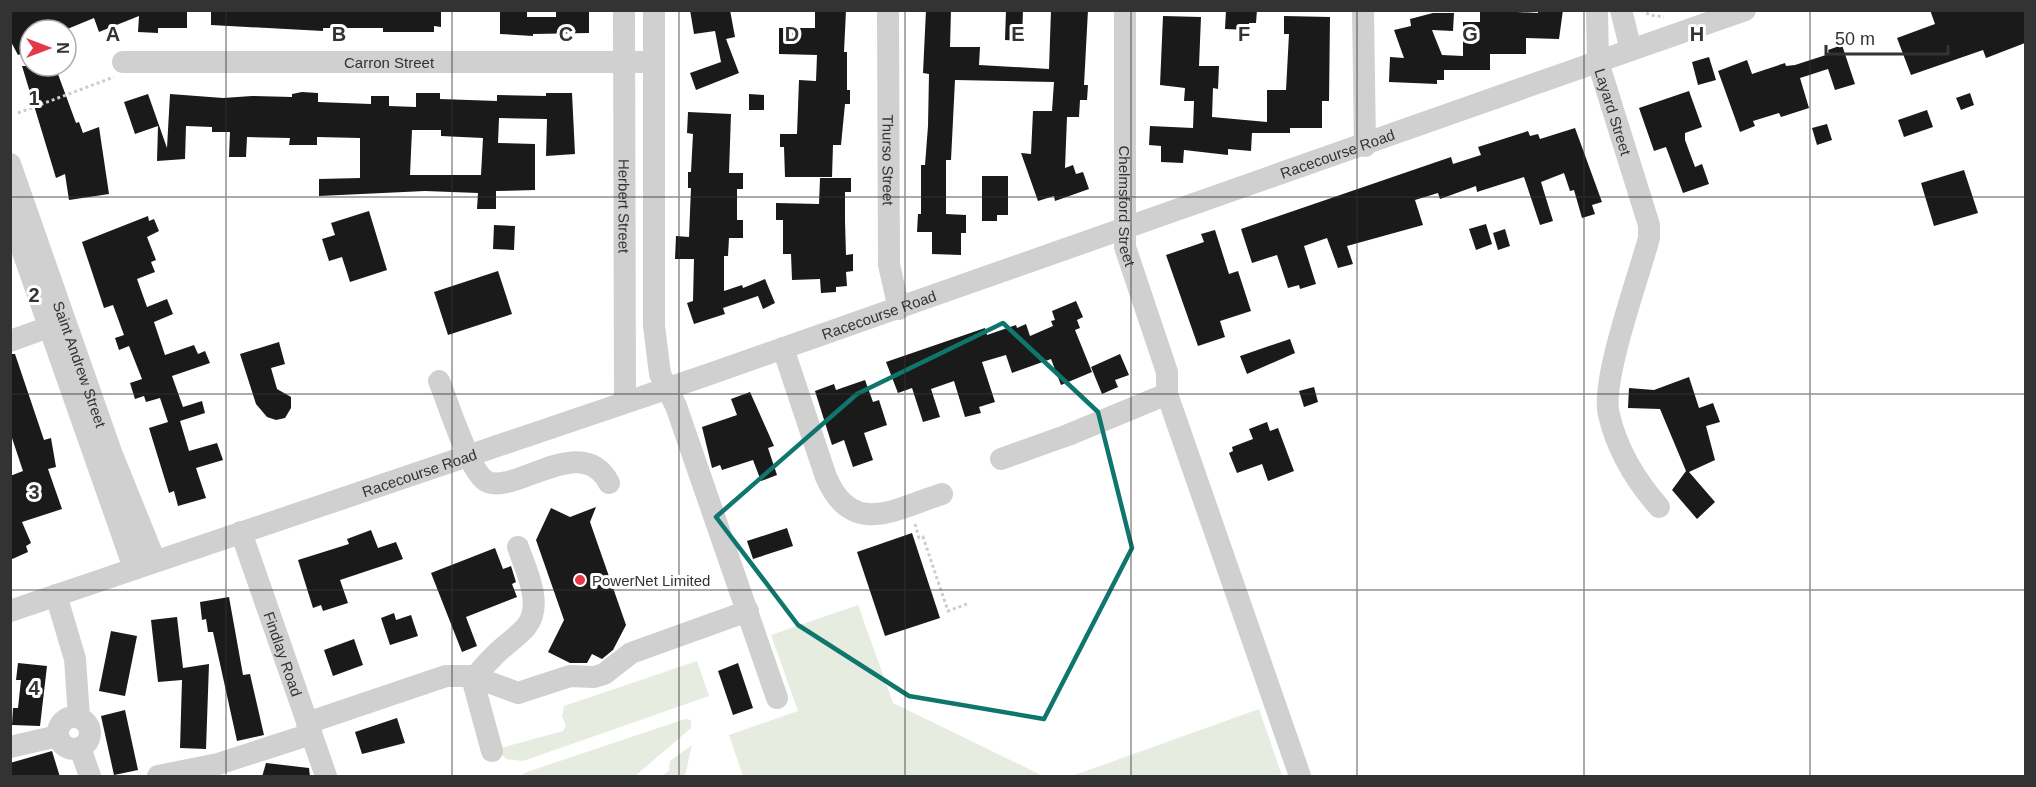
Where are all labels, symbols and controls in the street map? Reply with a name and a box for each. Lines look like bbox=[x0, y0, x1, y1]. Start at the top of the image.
north arrow bbox=[18, 18, 78, 78]
scale bar bbox=[1826, 18, 1948, 56]
text: A bbox=[106, 23, 120, 45]
text: B bbox=[332, 23, 346, 45]
text: C bbox=[559, 23, 573, 45]
text: D bbox=[785, 23, 799, 45]
text: E bbox=[1011, 23, 1025, 45]
text: F bbox=[1238, 23, 1250, 45]
text: G bbox=[1462, 23, 1478, 45]
text: H bbox=[1690, 23, 1704, 45]
text: 50 m bbox=[1835, 29, 1875, 49]
text: N bbox=[54, 42, 71, 54]
street label: Carron Street bbox=[344, 54, 435, 71]
street label: Layard Street bbox=[1592, 66, 1635, 158]
text: 1 bbox=[28, 87, 40, 109]
street label: Thurso Street bbox=[880, 115, 897, 206]
street label: Racecourse Road bbox=[1278, 125, 1397, 181]
street label: Chelmsford Street bbox=[1117, 146, 1140, 269]
street label: Herbert Street bbox=[616, 159, 633, 254]
text: 2 bbox=[28, 284, 40, 306]
street label: Racecourse Road bbox=[819, 287, 938, 342]
street label: Saint Andrew Street bbox=[50, 299, 110, 430]
street label: Racecourse Road bbox=[360, 445, 479, 500]
text: 3 bbox=[28, 481, 40, 503]
place label: PowerNet Limited bbox=[592, 572, 710, 589]
marker: PowerNet Limited bbox=[573, 573, 587, 587]
street label: Findlay Road bbox=[261, 609, 306, 698]
text: 4 bbox=[28, 677, 40, 699]

